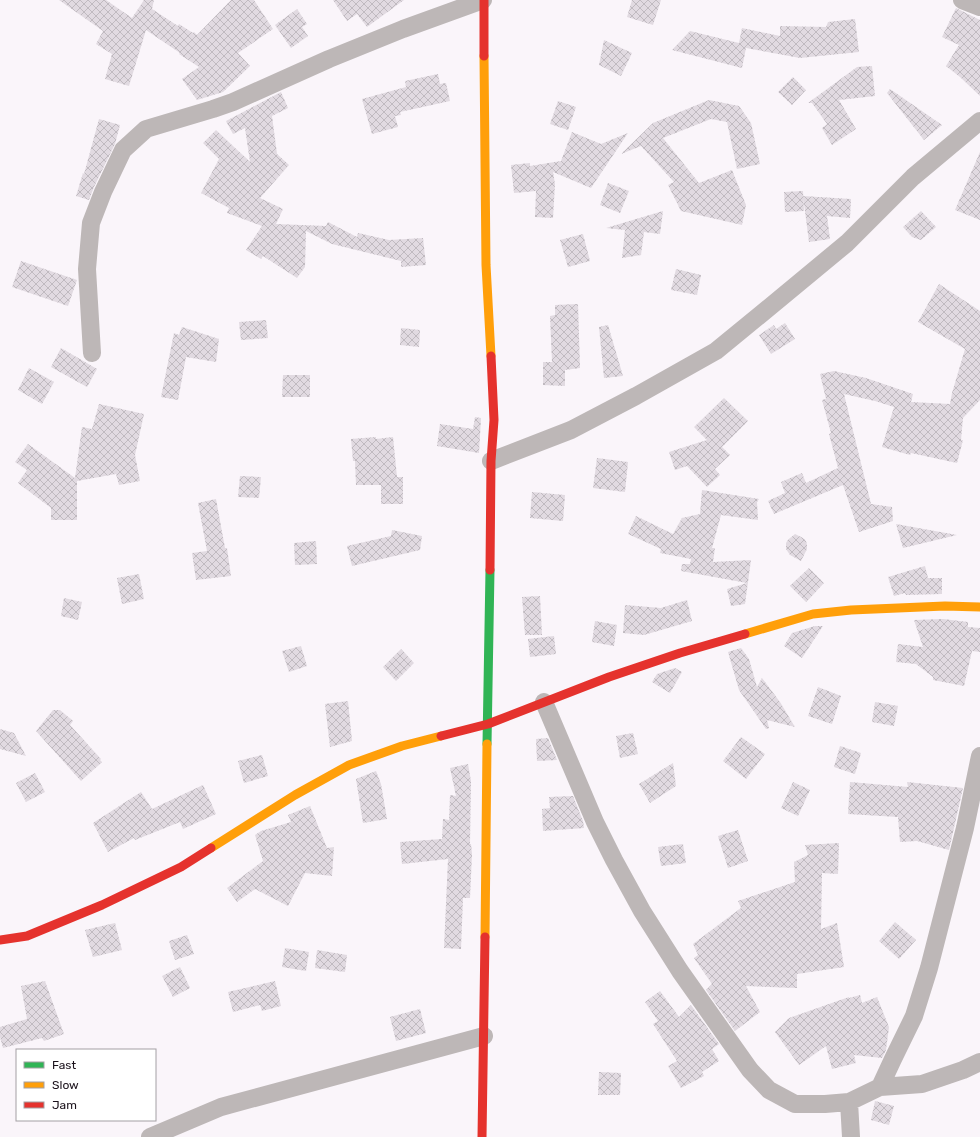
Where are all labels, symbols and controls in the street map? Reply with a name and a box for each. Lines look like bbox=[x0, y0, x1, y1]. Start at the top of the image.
legend bbox=[16, 1049, 156, 1121]
text: Fast bbox=[52, 1058, 76, 1072]
text: Slow bbox=[52, 1078, 79, 1092]
text: Jam bbox=[52, 1098, 77, 1112]

